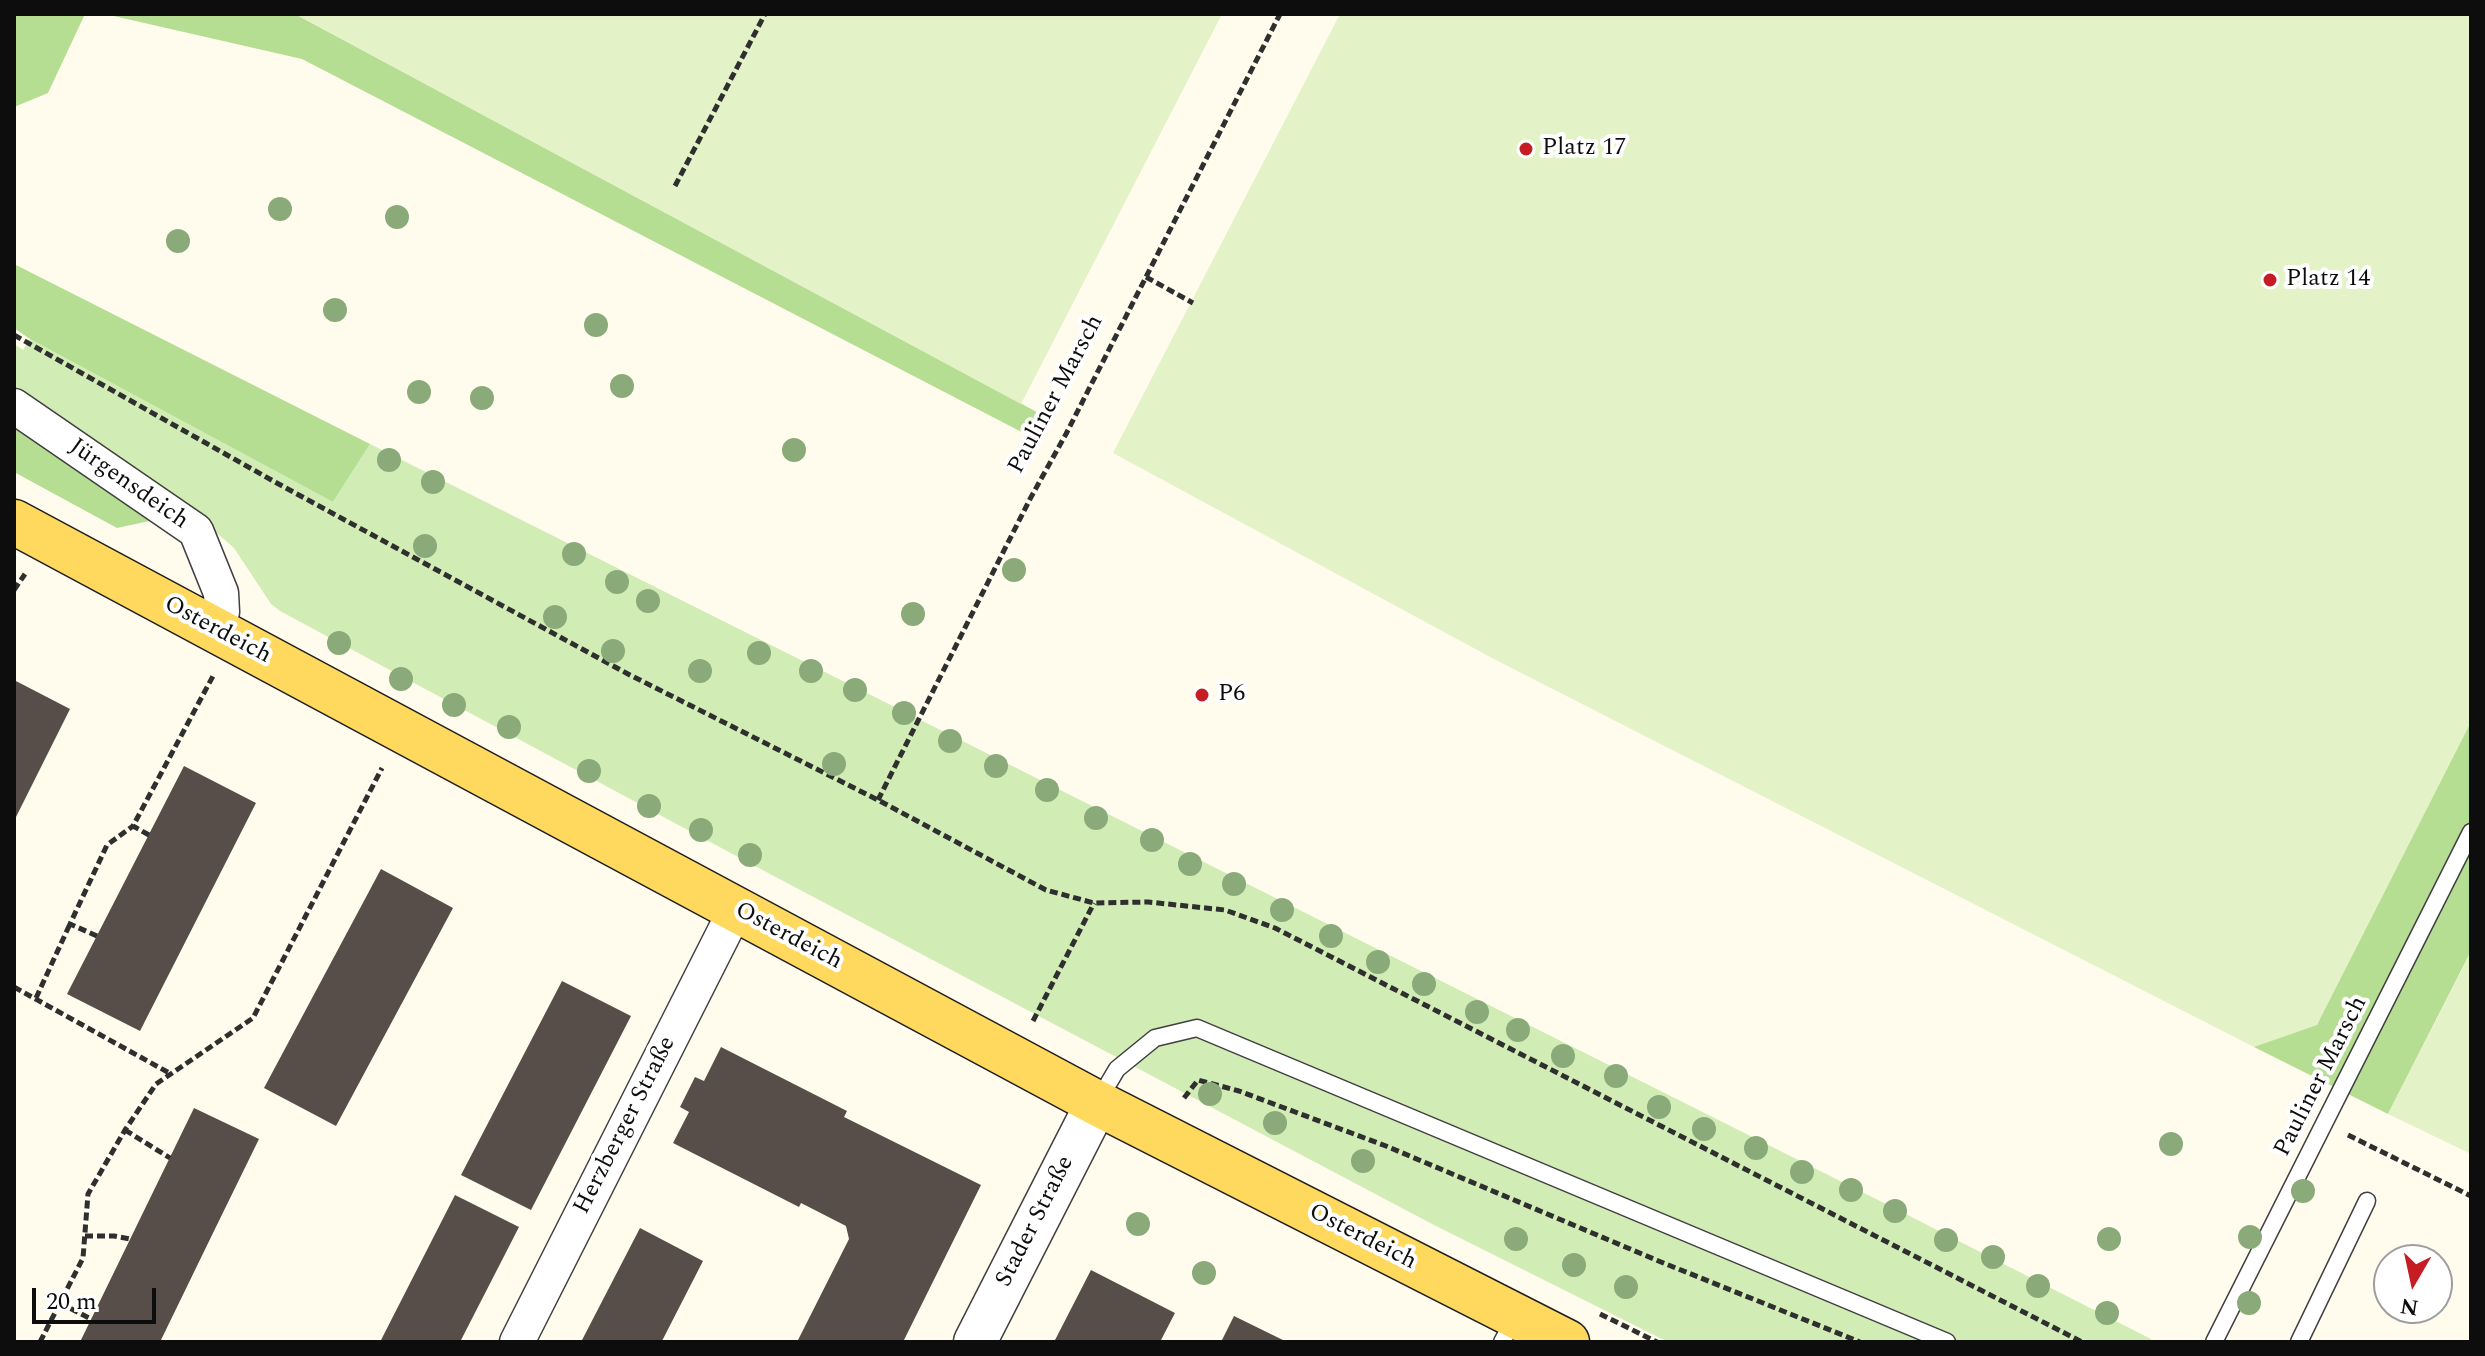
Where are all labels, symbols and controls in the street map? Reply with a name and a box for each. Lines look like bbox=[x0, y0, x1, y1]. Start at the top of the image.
place label: Platz 17 bbox=[1542, 135, 1626, 163]
marker: Platz 17 bbox=[1517, 140, 1535, 158]
place label: Platz 14 bbox=[2286, 266, 2370, 294]
marker: Platz 14 bbox=[2261, 271, 2279, 289]
street label: Pauliner Marsch bbox=[1003, 311, 1111, 479]
street label: Jürgensdeich bbox=[63, 433, 193, 537]
street label: Osterdeich bbox=[159, 591, 275, 671]
place label: P6 bbox=[1218, 681, 1245, 709]
marker: P6 bbox=[1193, 686, 1211, 704]
street label: Osterdeich bbox=[730, 897, 846, 977]
street label: Pauliner Marsch bbox=[2269, 992, 2375, 1162]
street label: Herzberger Straße bbox=[569, 1032, 683, 1220]
street label: Stader Straße bbox=[991, 1152, 1081, 1292]
street label: Osterdeich bbox=[1303, 1199, 1421, 1277]
north arrow bbox=[2373, 1244, 2453, 1324]
scale bar bbox=[36, 1272, 160, 1322]
text: 20 m bbox=[46, 1284, 97, 1320]
text: N bbox=[2398, 1289, 2421, 1324]

